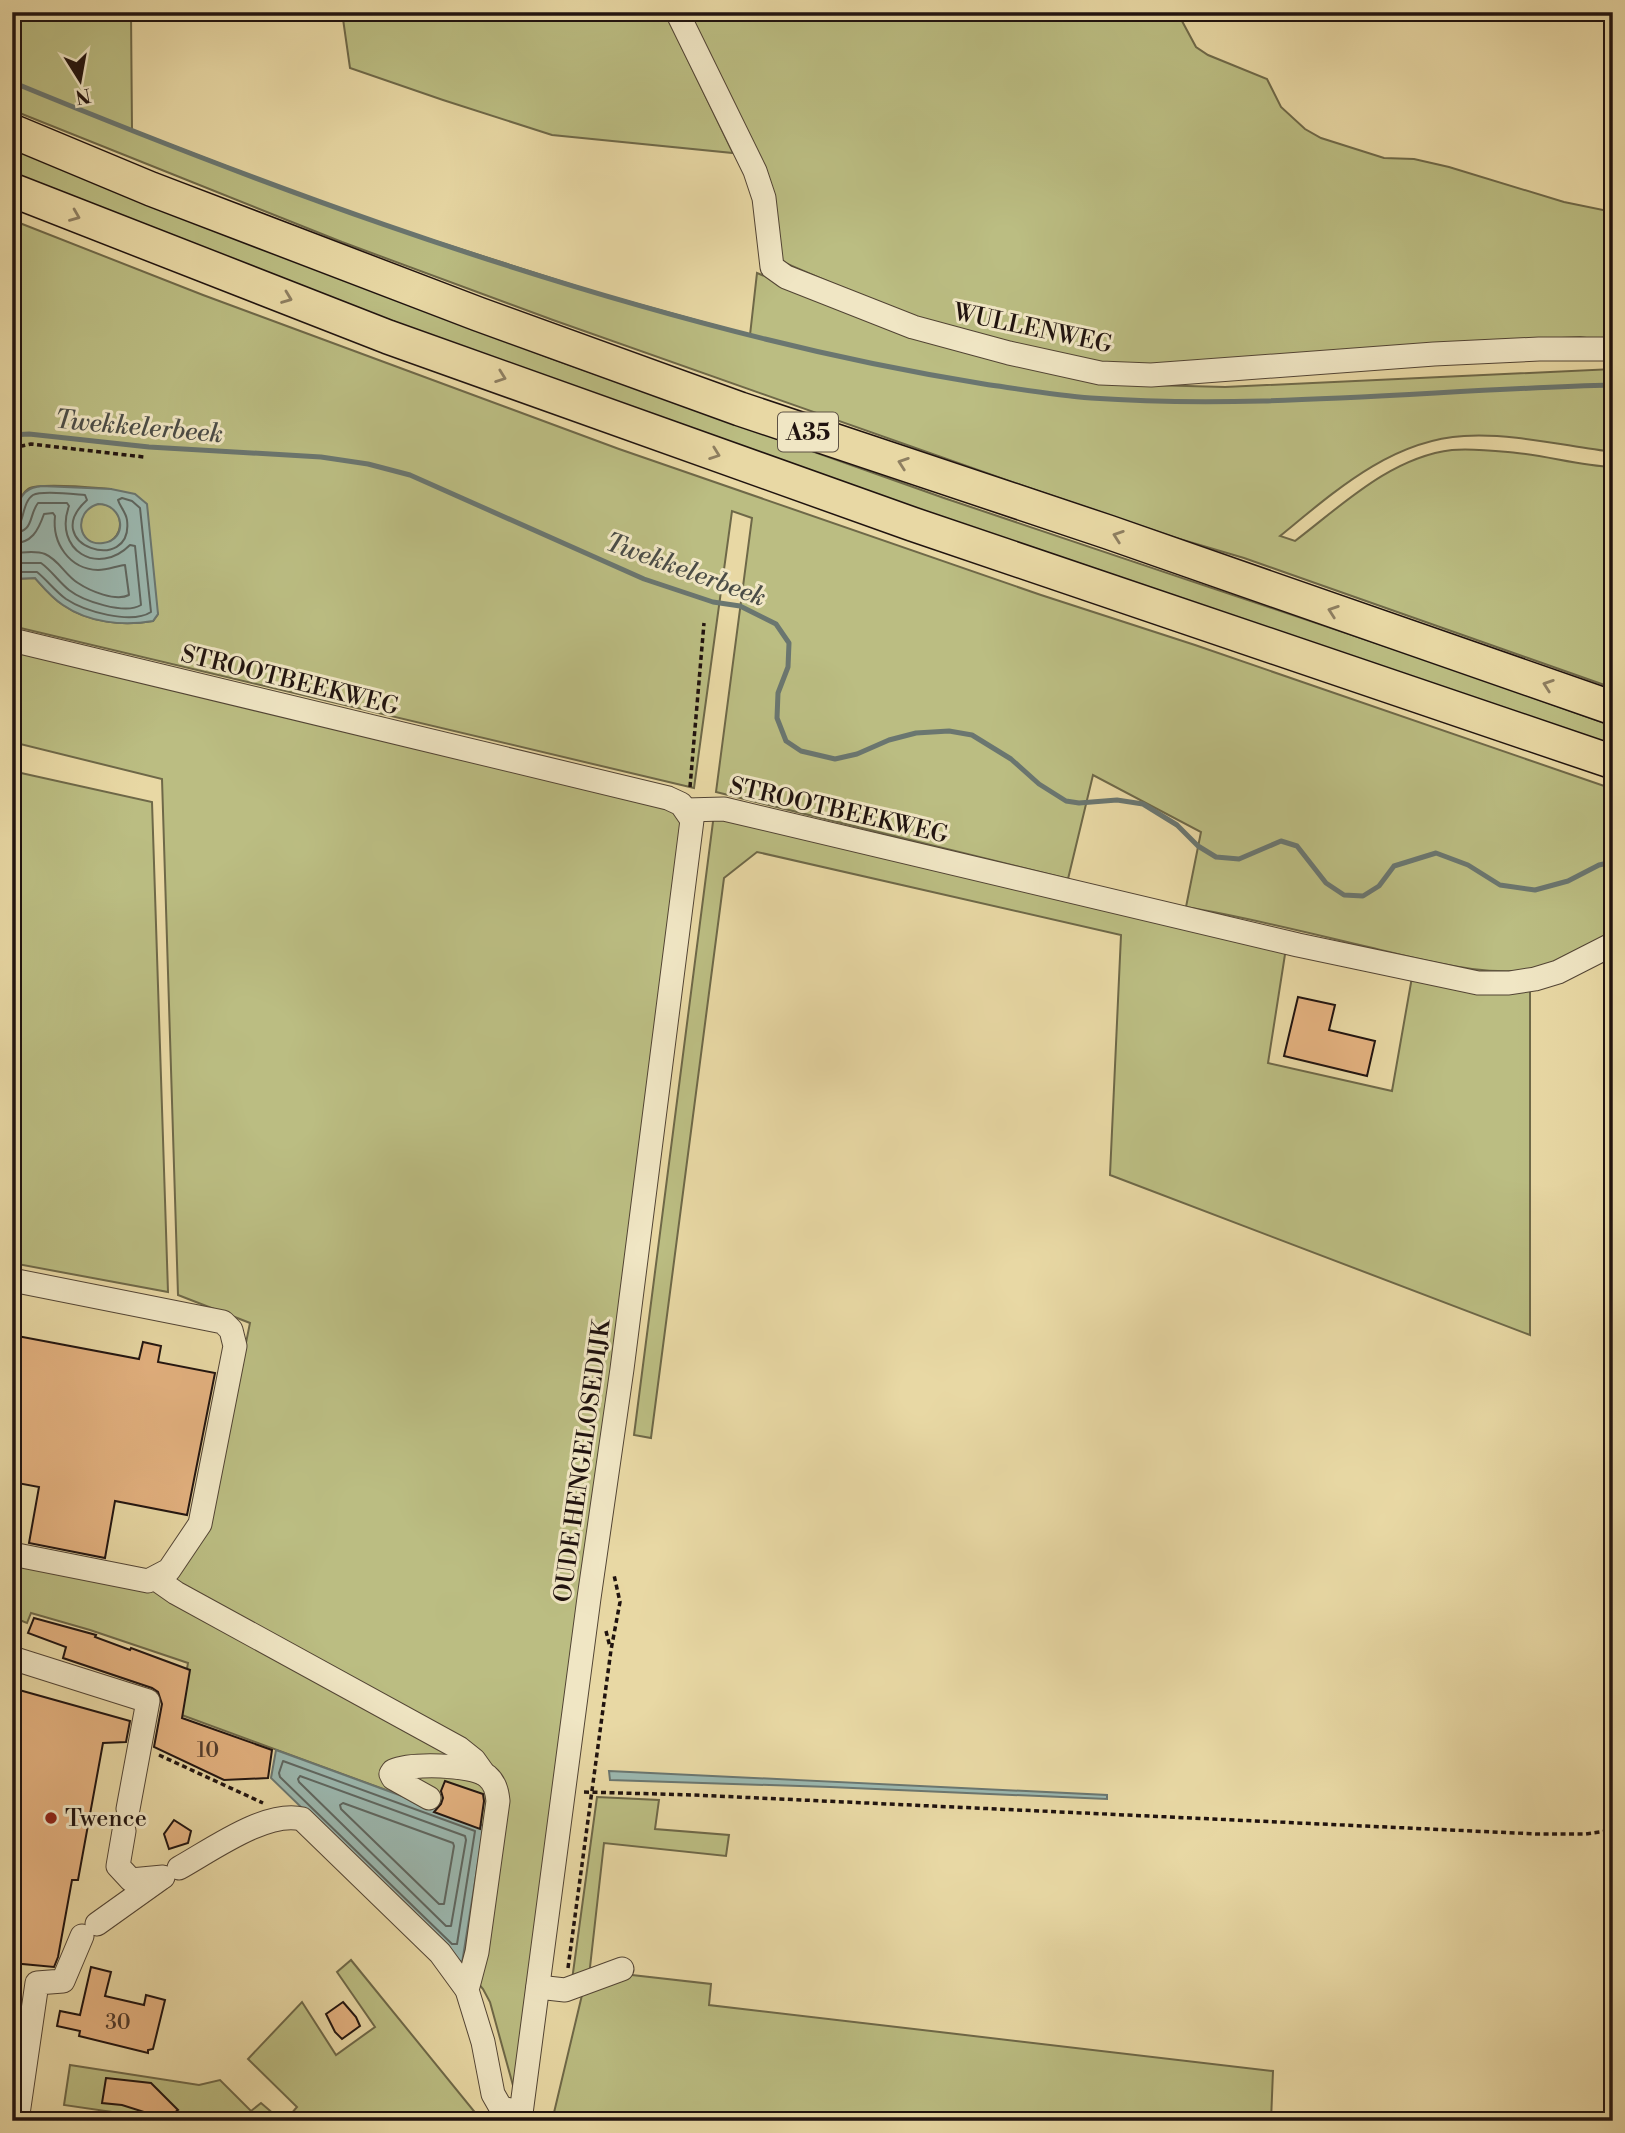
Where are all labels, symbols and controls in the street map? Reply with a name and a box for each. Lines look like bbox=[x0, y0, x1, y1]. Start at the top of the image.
north arrow bbox=[46, 46, 116, 116]
text: N bbox=[73, 82, 93, 109]
one-way arrow bbox=[69, 207, 81, 221]
one-way arrow bbox=[281, 290, 293, 304]
street label: WULLENWEG bbox=[950, 297, 1115, 361]
one-way arrow bbox=[494, 369, 506, 383]
water label: Twekkelerbeek bbox=[54, 404, 224, 450]
road number: A35 bbox=[778, 412, 838, 452]
one-way arrow bbox=[708, 446, 720, 460]
one-way arrow bbox=[897, 457, 909, 472]
water label: Twekkelerbeek bbox=[601, 526, 770, 614]
one-way arrow bbox=[1113, 530, 1125, 544]
one-way arrow bbox=[1328, 605, 1340, 619]
street label: STROOTBEEKWEG bbox=[178, 639, 402, 723]
one-way arrow bbox=[1543, 679, 1555, 693]
street label: STROOTBEEKWEG bbox=[727, 771, 951, 851]
street label: OUDE HENGELOSEDIJK bbox=[548, 1316, 618, 1604]
house number: 10 bbox=[197, 1738, 219, 1764]
place label: Twence bbox=[65, 1804, 147, 1834]
marker: Twence bbox=[43, 1810, 59, 1826]
house number: 30 bbox=[105, 2010, 131, 2036]

